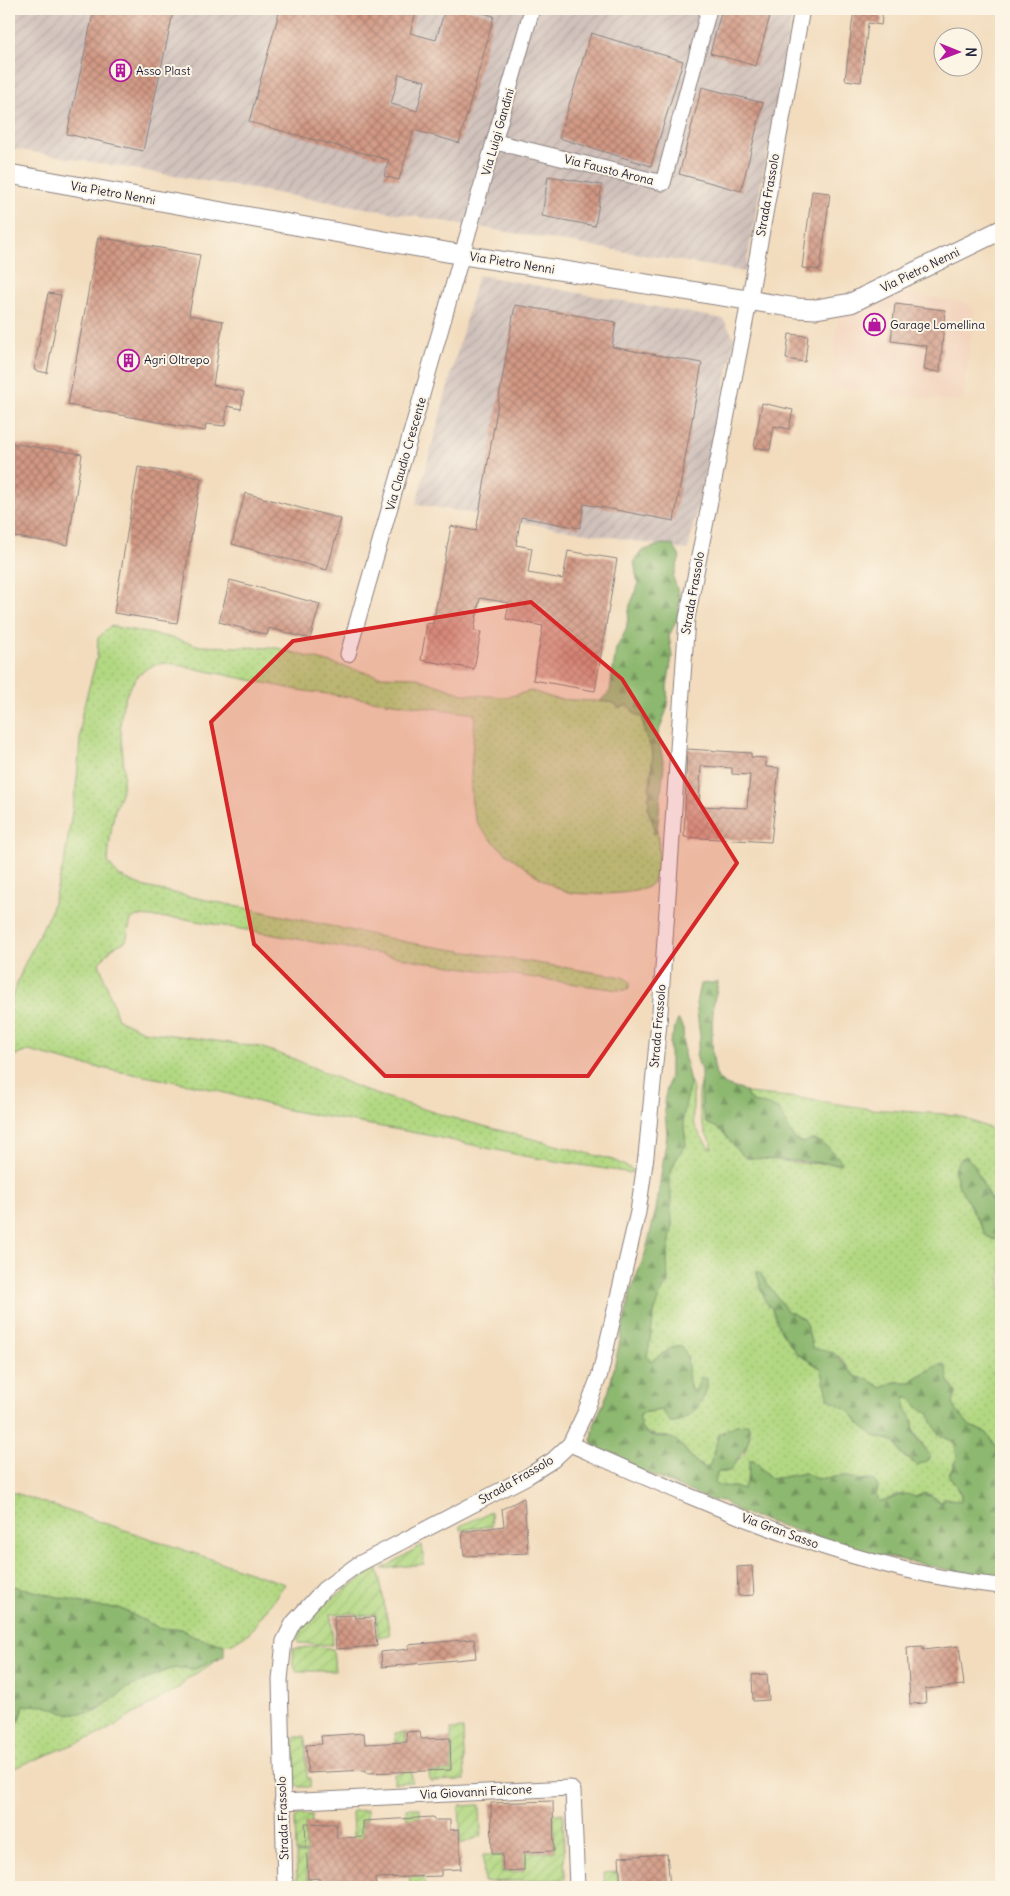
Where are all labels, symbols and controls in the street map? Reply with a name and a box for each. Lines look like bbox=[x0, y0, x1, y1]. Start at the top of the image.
north arrow bbox=[932, 28, 982, 78]
text: N bbox=[962, 47, 980, 57]
building icon: Asso Plast bbox=[108, 59, 132, 83]
place label: Asso Plast bbox=[136, 63, 190, 78]
street label: Via Luigi Gandini bbox=[478, 87, 517, 177]
street label: Via Fausto Arona bbox=[563, 151, 656, 188]
street label: Strada Frassolo bbox=[753, 152, 782, 238]
street label: Via Pietro Nenni bbox=[69, 178, 157, 207]
street label: Via Pietro Nenni bbox=[878, 244, 962, 295]
street label: Via Pietro Nenni bbox=[468, 248, 556, 277]
shop icon: Garage Lomellina bbox=[862, 313, 886, 337]
place label: Garage Lomellina bbox=[890, 317, 985, 332]
building icon: Agri Oltrepo bbox=[116, 348, 140, 372]
place label: Agri Oltrepo bbox=[144, 352, 210, 367]
street label: Via Claudio Crescente bbox=[382, 395, 429, 512]
street label: Strada Frassolo bbox=[678, 550, 707, 636]
street label: Strada Frassolo bbox=[646, 983, 669, 1068]
street label: Strada Frassolo bbox=[476, 1452, 556, 1507]
street label: Via Gran Sasso bbox=[739, 1510, 821, 1552]
street label: Strada Frassolo bbox=[274, 1776, 291, 1860]
street label: Via Giovanni Falcone bbox=[420, 1781, 532, 1802]

